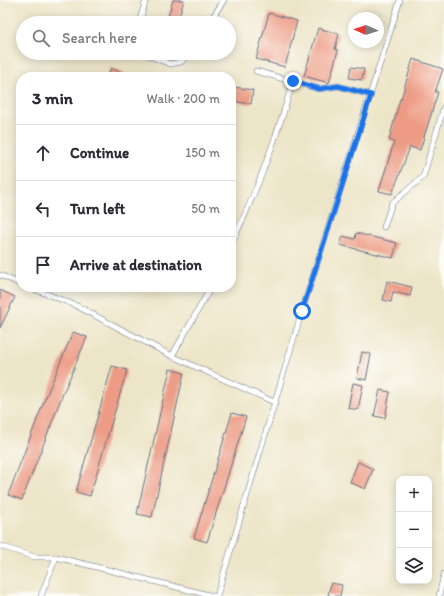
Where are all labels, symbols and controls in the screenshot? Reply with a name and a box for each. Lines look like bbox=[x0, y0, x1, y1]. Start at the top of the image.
north arrow bbox=[348, 12, 384, 48]
search box bbox=[16, 16, 236, 60]
icon: search bbox=[30, 27, 52, 49]
text: Search here bbox=[62, 29, 137, 47]
route end bbox=[284, 72, 302, 90]
text: 3 min bbox=[32, 88, 73, 108]
text: Walk · 200 m bbox=[147, 91, 220, 106]
icon: ahead bbox=[32, 142, 54, 164]
text: Continue bbox=[70, 144, 129, 162]
text: 150 m bbox=[185, 145, 220, 160]
icon: left bbox=[32, 198, 54, 220]
text: Turn left bbox=[70, 200, 125, 218]
text: 50 m bbox=[191, 201, 220, 216]
icon: arrive bbox=[32, 254, 54, 276]
text: Arrive at destination bbox=[70, 256, 202, 274]
route start bbox=[293, 302, 311, 320]
map controls bbox=[396, 476, 432, 584]
button: + bbox=[396, 476, 432, 512]
button: − bbox=[396, 512, 432, 548]
button: layers bbox=[396, 548, 432, 584]

